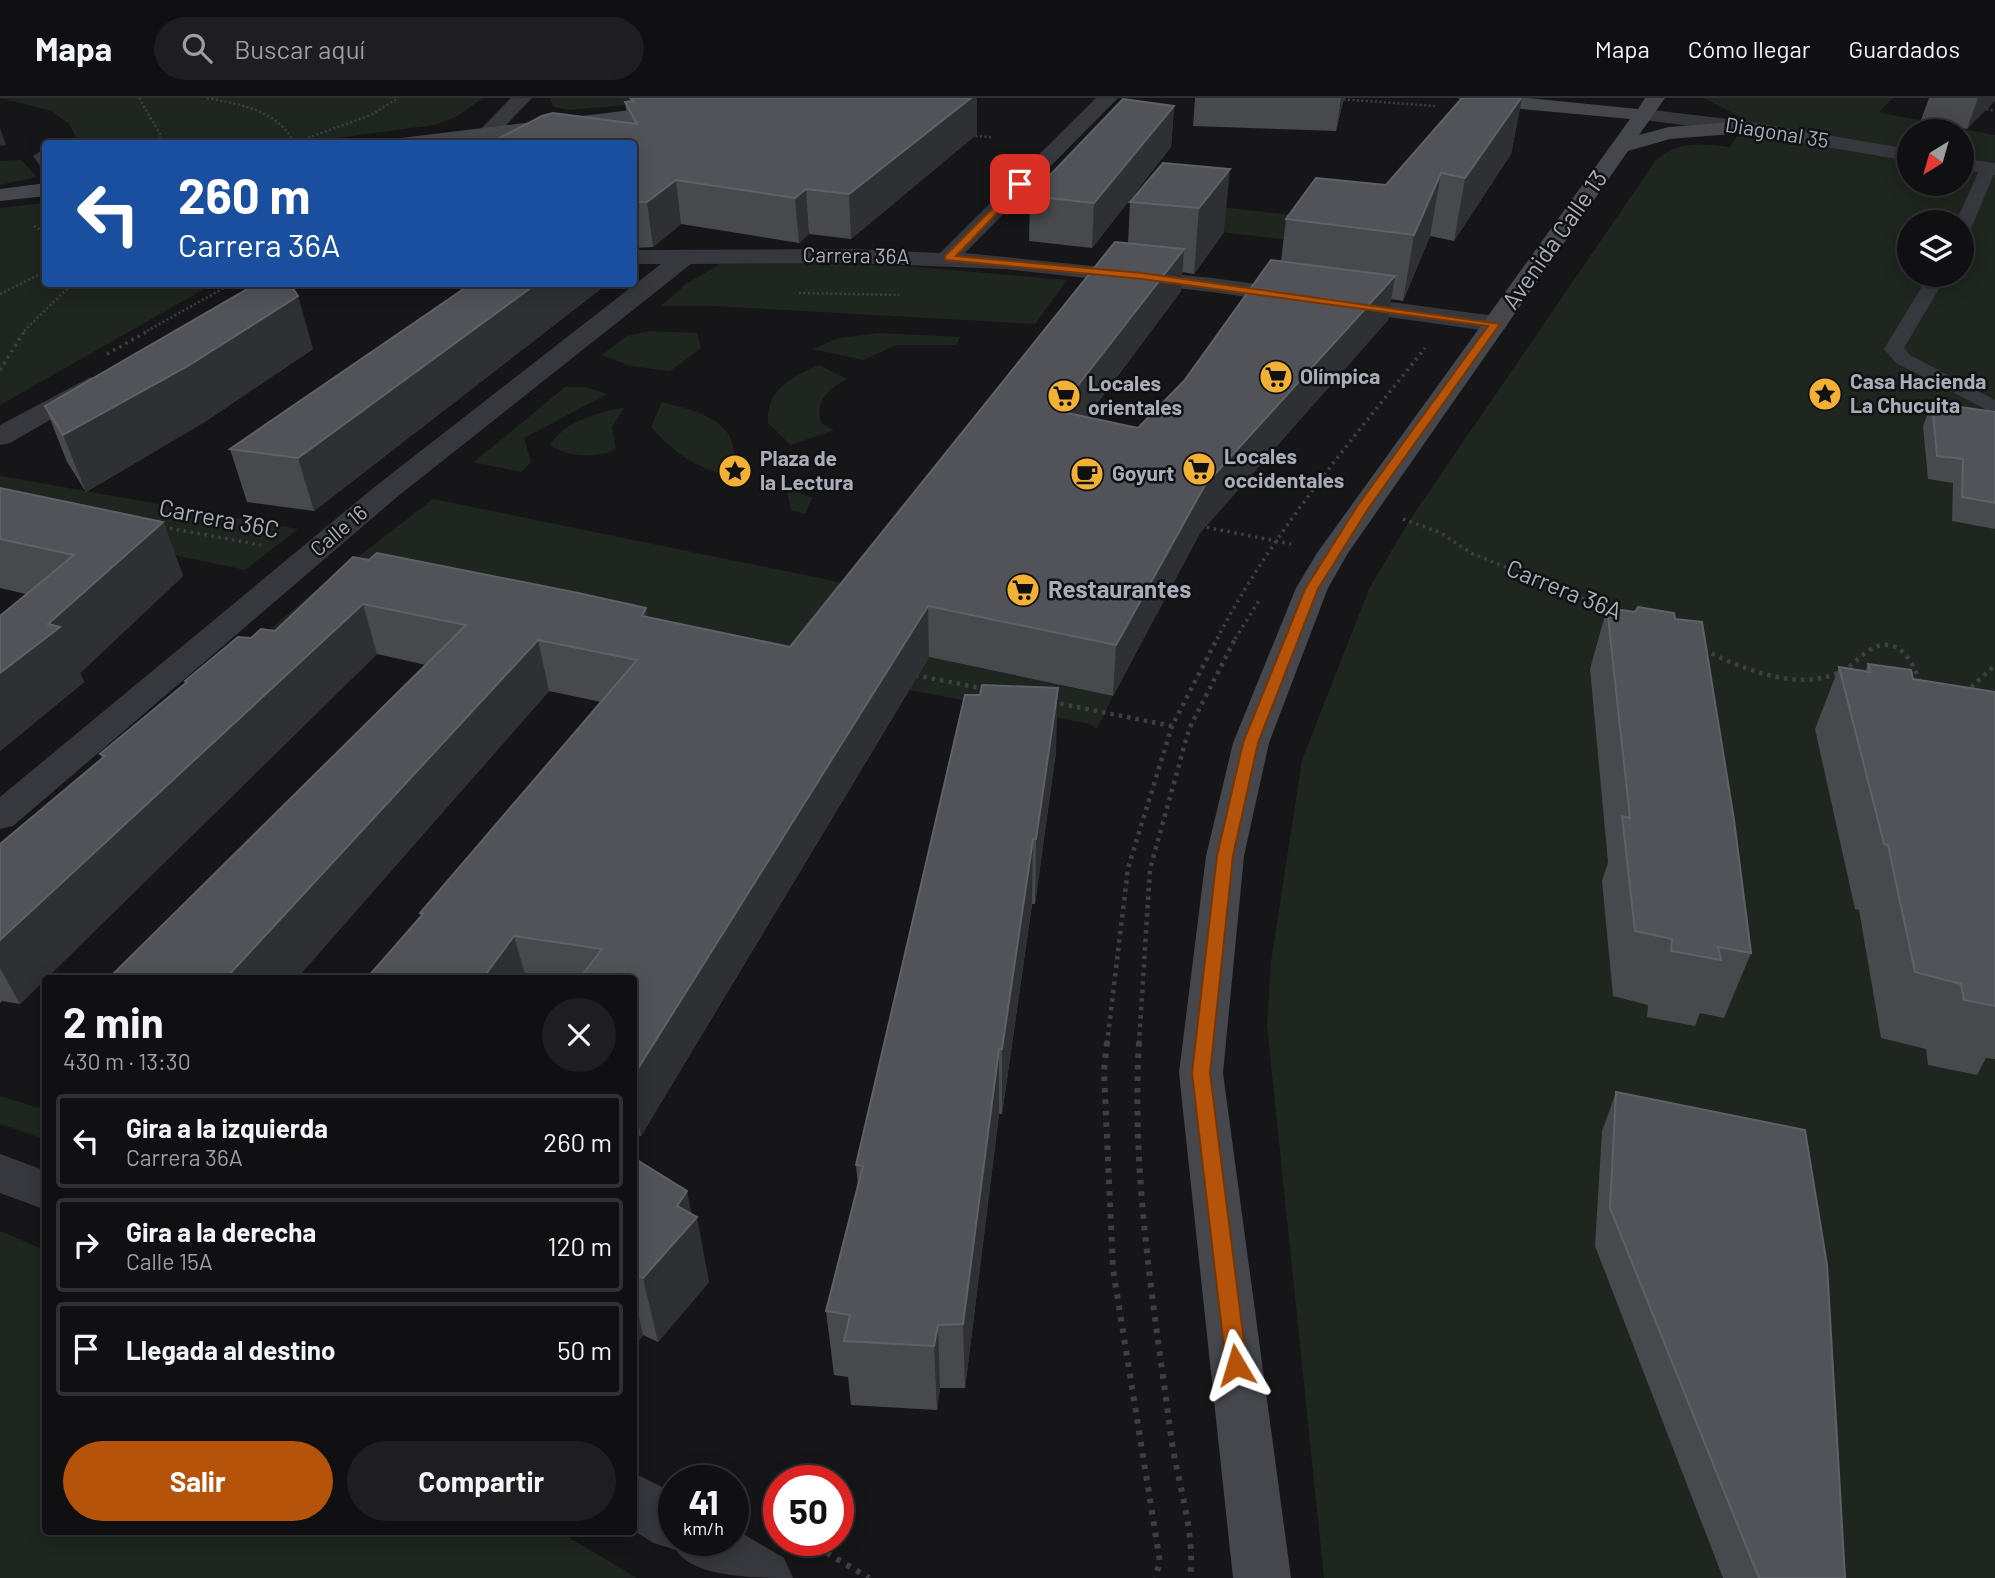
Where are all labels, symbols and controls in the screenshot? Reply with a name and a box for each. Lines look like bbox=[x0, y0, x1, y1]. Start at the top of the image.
search box bbox=[154, 17, 644, 80]
text: Mapa bbox=[35, 28, 112, 68]
icon: search bbox=[178, 29, 216, 67]
text: Buscar aquí bbox=[234, 33, 365, 64]
text: Mapa bbox=[1595, 34, 1650, 63]
text: Cómo llegar bbox=[1688, 34, 1810, 63]
text: Guardados bbox=[1848, 34, 1960, 63]
street label: Diagonal 35 bbox=[1724, 111, 1831, 152]
north arrow bbox=[1897, 119, 1974, 196]
map controls bbox=[1897, 119, 1974, 287]
pin bbox=[990, 154, 1050, 214]
street label: Avenida Calle 13 bbox=[1495, 164, 1612, 314]
text: 260 m bbox=[178, 165, 310, 224]
icon: arrive bbox=[1001, 165, 1039, 203]
icon: left bbox=[63, 168, 154, 259]
button: layers bbox=[1897, 210, 1974, 287]
text: Carrera 36A bbox=[178, 225, 340, 263]
street label: Carrera 36A bbox=[803, 241, 910, 268]
supermarket icon: Olímpica bbox=[1257, 358, 1295, 396]
place label: Olímpica bbox=[1300, 363, 1380, 388]
place label: Casa Hacienda La Chucuita bbox=[1850, 368, 1986, 417]
place label: Locales orientales bbox=[1088, 370, 1182, 419]
place icon: Casa Hacienda La Chucuita bbox=[1806, 375, 1844, 413]
supermarket icon: Locales orientales bbox=[1045, 377, 1083, 415]
place label: Locales occidentales bbox=[1224, 443, 1344, 492]
place label: Plaza de la Lectura bbox=[760, 445, 854, 494]
supermarket icon: Locales occidentales bbox=[1180, 450, 1218, 488]
place icon: Plaza de la Lectura bbox=[716, 452, 754, 490]
cafe icon: Goyurt bbox=[1068, 455, 1106, 493]
place label: Goyurt bbox=[1112, 460, 1174, 485]
street label: Carrera 36C bbox=[157, 492, 282, 543]
street label: Calle 16 bbox=[305, 499, 372, 561]
street label: Carrera 36A bbox=[1503, 552, 1626, 625]
supermarket icon: Restaurantes bbox=[1004, 571, 1042, 609]
place label: Restaurantes bbox=[1048, 574, 1191, 603]
text: 2 min bbox=[63, 996, 164, 1046]
button: close bbox=[542, 998, 616, 1072]
text: 430 m · 13:30 bbox=[63, 1047, 191, 1075]
text: Gira a la izquierda bbox=[126, 1112, 328, 1143]
icon: left bbox=[67, 1122, 105, 1160]
text: 260 m bbox=[543, 1126, 612, 1157]
text: Carrera 36A bbox=[126, 1143, 243, 1171]
text: Gira a la derecha bbox=[126, 1216, 316, 1247]
icon: right bbox=[67, 1226, 105, 1264]
text: 120 m bbox=[548, 1230, 612, 1261]
text: Calle 15A bbox=[126, 1247, 213, 1275]
position arrow bbox=[1199, 1328, 1273, 1402]
icon: arrive bbox=[67, 1330, 105, 1368]
text: Llegada al destino bbox=[126, 1334, 335, 1365]
text: 50 m bbox=[557, 1334, 612, 1365]
button: Salir bbox=[63, 1441, 333, 1521]
button: Compartir bbox=[347, 1441, 616, 1521]
speed limit sign: 50 bbox=[763, 1465, 854, 1556]
text: 41 bbox=[688, 1480, 719, 1522]
text: km/h bbox=[683, 1517, 724, 1539]

